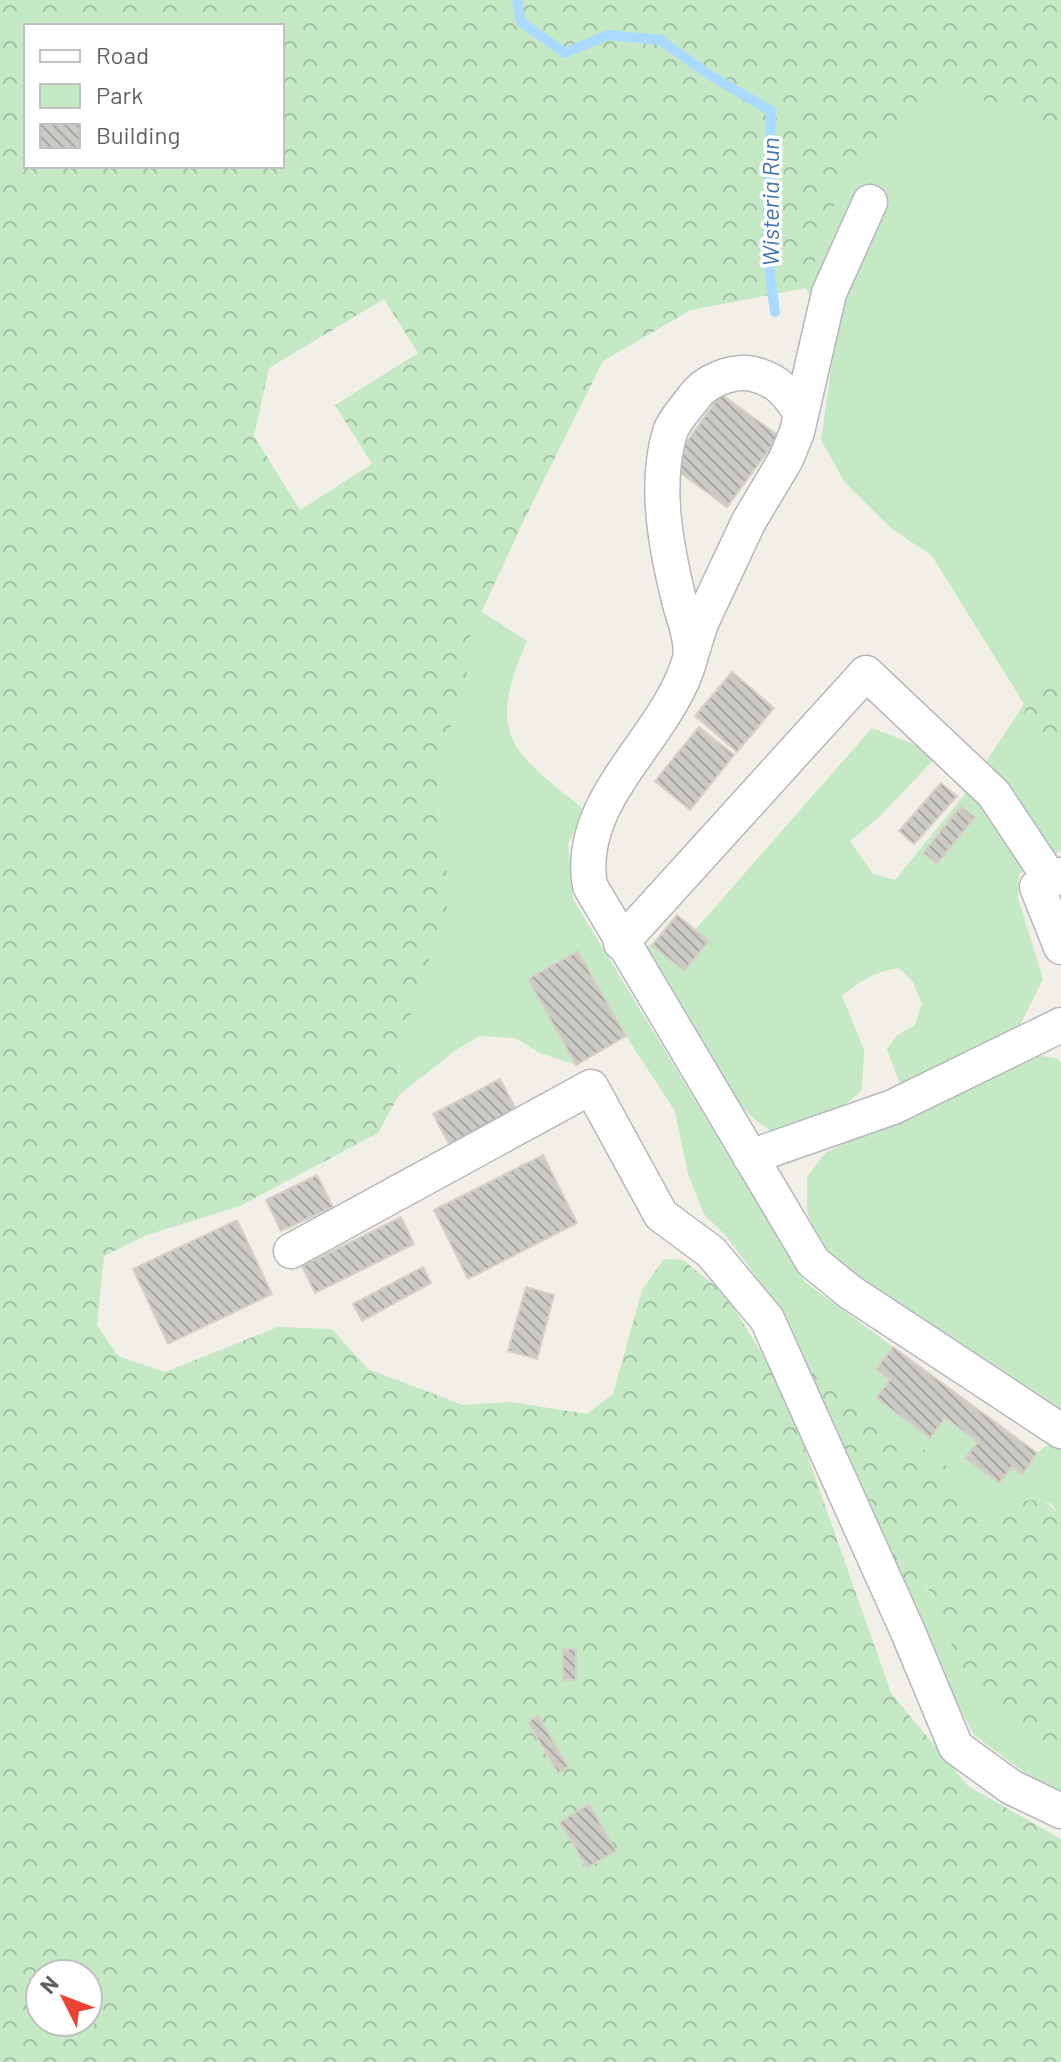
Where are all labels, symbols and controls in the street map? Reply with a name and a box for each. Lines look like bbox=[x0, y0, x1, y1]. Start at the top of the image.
legend bbox=[24, 24, 284, 168]
text: Road bbox=[96, 40, 149, 69]
text: Park bbox=[96, 80, 143, 109]
text: Building bbox=[96, 120, 180, 149]
water label: Wisteria Run bbox=[755, 137, 784, 267]
north arrow bbox=[24, 1958, 104, 2038]
text: N bbox=[34, 1970, 63, 1998]

